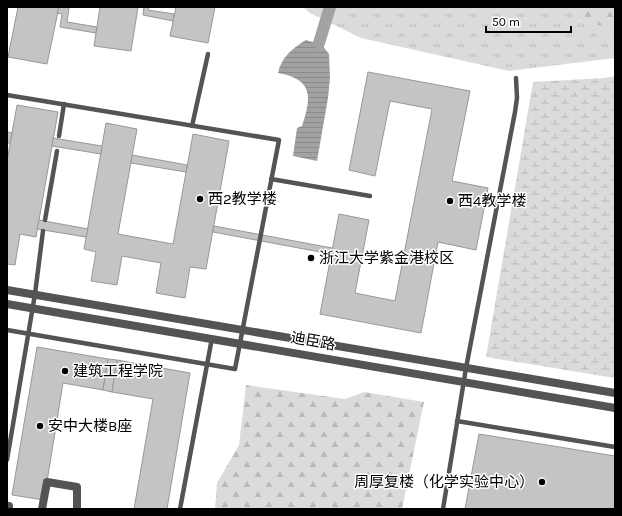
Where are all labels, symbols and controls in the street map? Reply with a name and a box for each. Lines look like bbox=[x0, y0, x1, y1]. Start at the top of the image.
scale bar bbox=[486, 8, 571, 34]
text: 50 m bbox=[492, 15, 520, 29]
place label: 西2教学楼 bbox=[208, 190, 277, 208]
place label: 西4教学楼 bbox=[458, 192, 526, 210]
marker: 西2教学楼 bbox=[195, 194, 205, 204]
marker: 西4教学楼 bbox=[445, 196, 455, 206]
place label: 浙江大学紫金港校区 bbox=[319, 249, 454, 267]
marker: 浙江大学紫金港校区 bbox=[306, 253, 316, 263]
street label: 迪臣路 bbox=[289, 328, 337, 354]
place label: 建筑工程学院 bbox=[73, 362, 163, 380]
marker: 建筑工程学院 bbox=[60, 366, 70, 376]
place label: 安中大楼B座 bbox=[48, 417, 132, 435]
marker: 安中大楼B座 bbox=[35, 421, 45, 431]
place label: 周厚复楼（化学实验中心） bbox=[354, 473, 534, 491]
marker: 周厚复楼（化学实验中心） bbox=[537, 477, 547, 487]

